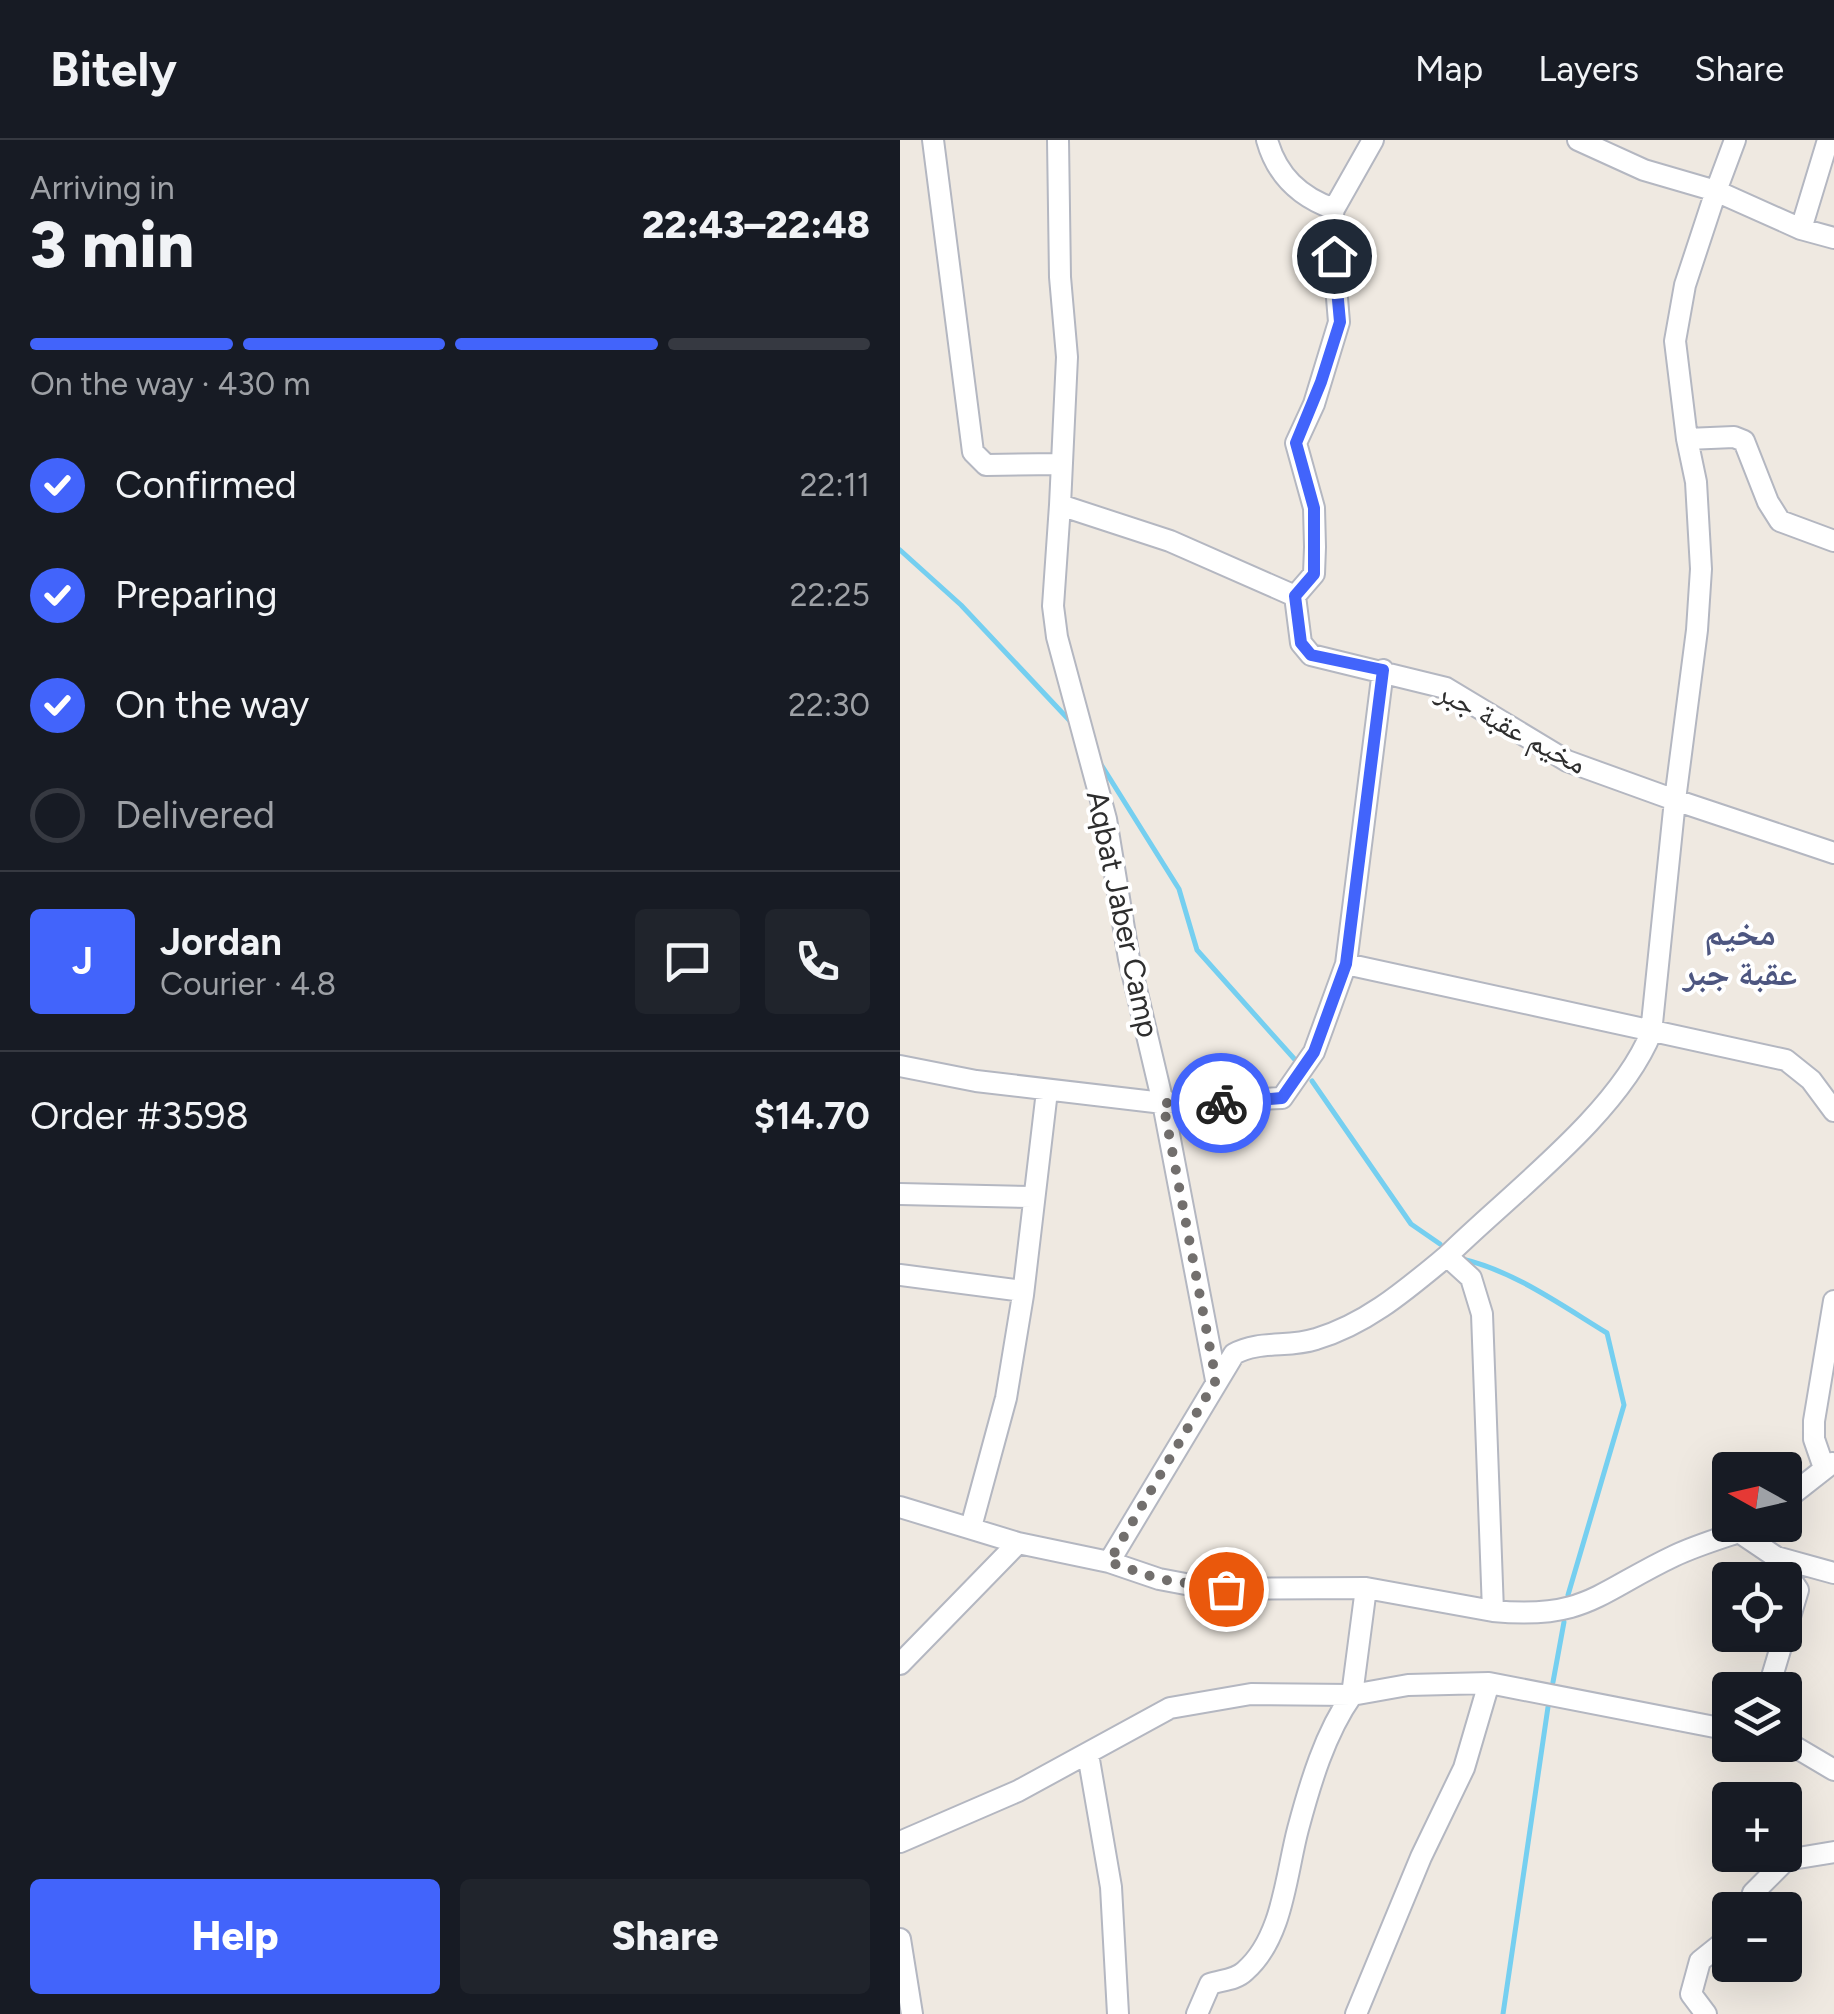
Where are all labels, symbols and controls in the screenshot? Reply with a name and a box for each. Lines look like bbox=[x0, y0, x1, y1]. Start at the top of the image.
text: Bitely bbox=[50, 40, 177, 98]
text: Map bbox=[1415, 48, 1483, 90]
text: Layers bbox=[1538, 48, 1639, 90]
text: Share bbox=[1694, 48, 1784, 90]
text: Arriving in bbox=[30, 169, 175, 207]
text: 22:43–22:48 bbox=[642, 202, 870, 248]
text: 3 min bbox=[30, 205, 194, 283]
pin bbox=[1292, 214, 1377, 299]
icon: home bbox=[1307, 229, 1362, 284]
text: On the way · 430 m bbox=[30, 365, 310, 403]
icon: check bbox=[30, 458, 85, 513]
text: Confirmed bbox=[115, 462, 297, 508]
text: 22:11 bbox=[800, 466, 870, 504]
icon: check bbox=[30, 568, 85, 623]
text: Preparing bbox=[115, 572, 277, 618]
text: 22:25 bbox=[790, 576, 870, 614]
street label: مخيم عقبة جبر bbox=[1429, 672, 1593, 784]
icon: check bbox=[30, 678, 85, 733]
text: On the way bbox=[115, 682, 309, 728]
text: 22:30 bbox=[788, 686, 870, 724]
street label: Aqbat Jaber Camp bbox=[1079, 787, 1167, 1041]
text: Delivered bbox=[115, 792, 275, 838]
button: chat bbox=[635, 909, 740, 1014]
button: phone bbox=[765, 909, 870, 1014]
district label: مخيم عقبة جبر bbox=[1681, 912, 1797, 994]
text: Jordan bbox=[160, 919, 282, 965]
text: J bbox=[72, 938, 93, 984]
text: Courier · 4.8 bbox=[160, 965, 336, 1003]
courier bbox=[1171, 1053, 1271, 1153]
icon: bike bbox=[1194, 1076, 1249, 1131]
text: Order #3598 bbox=[30, 1093, 249, 1139]
text: $14.70 bbox=[754, 1093, 870, 1139]
north arrow bbox=[1712, 1452, 1802, 1542]
map controls bbox=[1712, 1452, 1802, 1982]
pin bbox=[1184, 1547, 1269, 1632]
icon: bag bbox=[1199, 1562, 1254, 1617]
button: locate bbox=[1712, 1562, 1802, 1652]
button: layers bbox=[1712, 1672, 1802, 1762]
button: + bbox=[1712, 1782, 1802, 1872]
button: Help bbox=[30, 1879, 440, 1994]
button: Share bbox=[460, 1879, 870, 1994]
button: − bbox=[1712, 1892, 1802, 1982]

